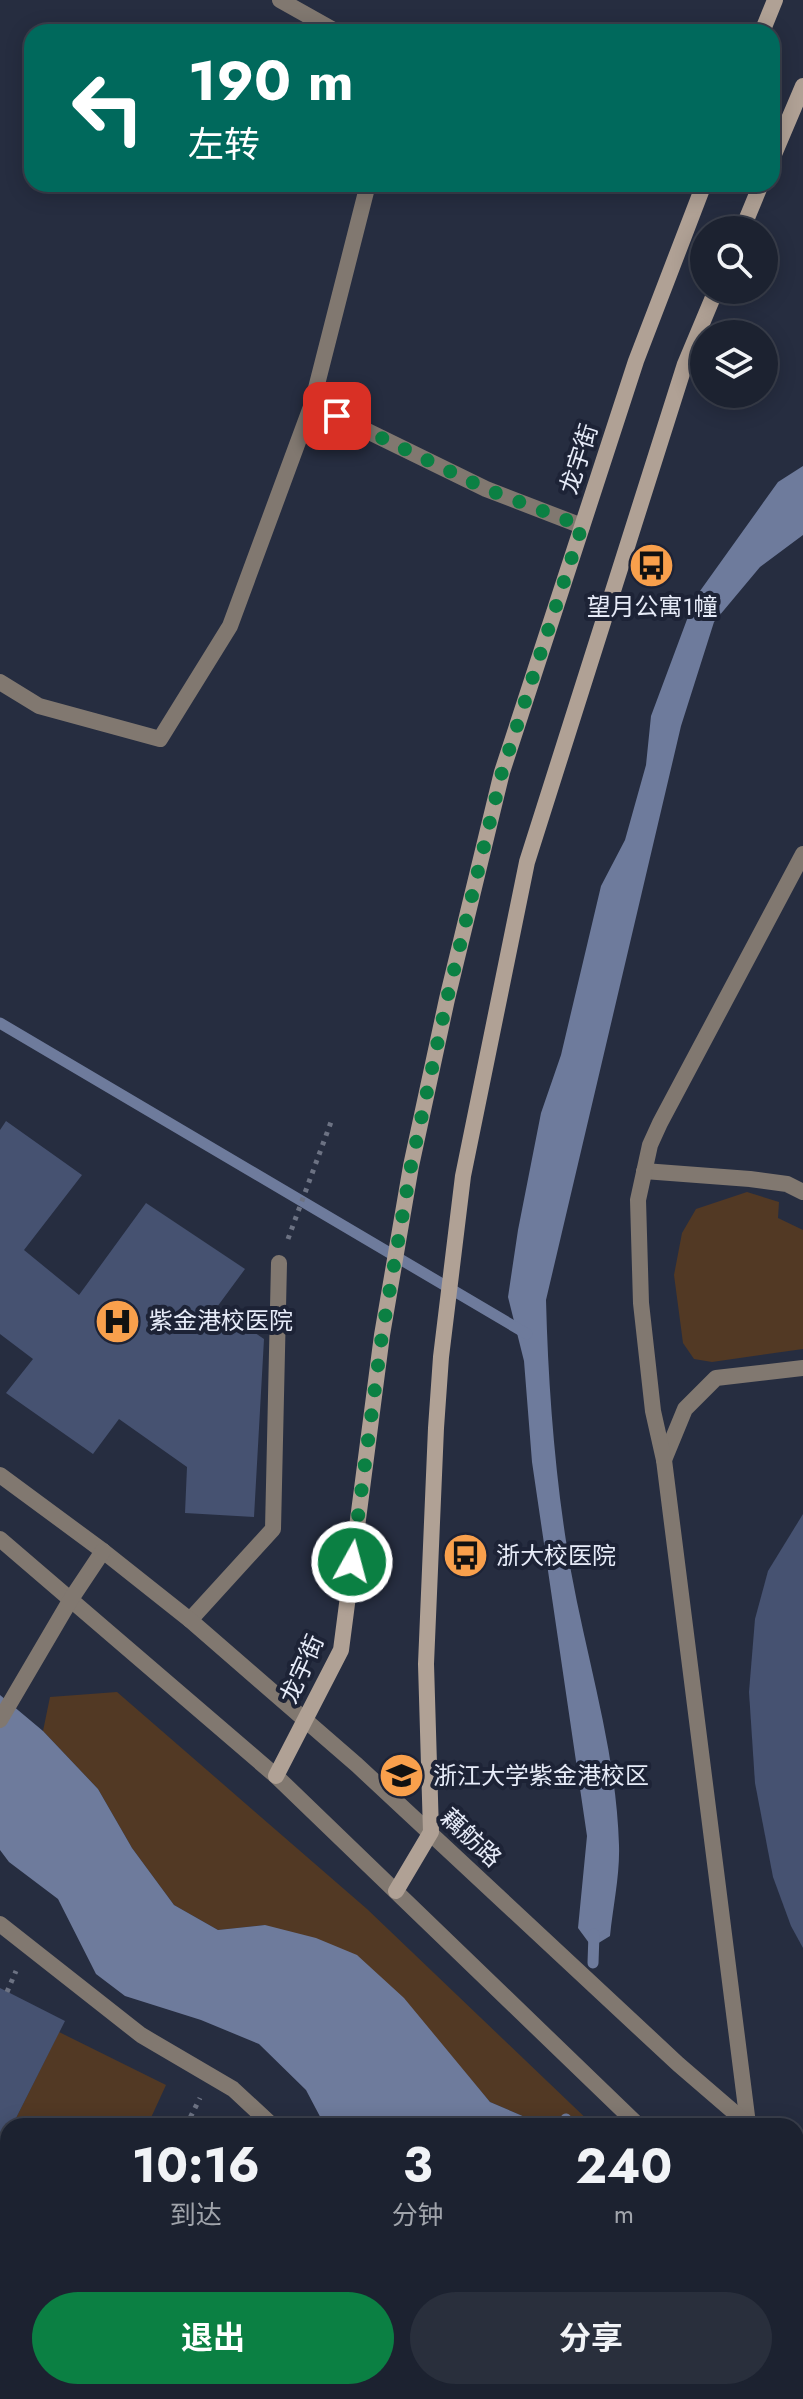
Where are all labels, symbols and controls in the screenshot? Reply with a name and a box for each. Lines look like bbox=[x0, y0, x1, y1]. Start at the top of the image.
text: 190 m bbox=[188, 40, 354, 121]
icon: left bbox=[56, 56, 160, 160]
text: 左转 bbox=[188, 118, 260, 170]
map controls bbox=[690, 216, 778, 408]
button: search bbox=[690, 216, 778, 304]
button: layers bbox=[690, 320, 778, 408]
pin bbox=[303, 382, 371, 450]
icon: arrive bbox=[315, 394, 359, 438]
street label: 龙宇街 bbox=[551, 419, 606, 498]
bus stop icon: 望月公寓1幢 bbox=[628, 541, 676, 589]
place label: 望月公寓1幢 bbox=[587, 589, 717, 624]
hospital icon: 紫金港校医院 bbox=[94, 1297, 142, 1345]
place label: 紫金港校医院 bbox=[149, 1303, 293, 1338]
position arrow bbox=[310, 1520, 394, 1604]
bus stop icon: 浙大校医院 bbox=[441, 1532, 489, 1580]
place label: 浙大校医院 bbox=[496, 1538, 616, 1573]
street label: 龙宇街 bbox=[271, 1629, 332, 1709]
school or university icon: 浙江大学紫金港校区 bbox=[378, 1752, 426, 1800]
place label: 浙江大学紫金港校区 bbox=[433, 1758, 649, 1793]
street label: 藕舫路 bbox=[433, 1800, 510, 1875]
text: 10:16 bbox=[132, 2131, 260, 2200]
text: 3 bbox=[403, 2131, 433, 2200]
text: 240 bbox=[575, 2132, 672, 2201]
text: m bbox=[614, 2195, 634, 2233]
text: 到达 bbox=[170, 2196, 222, 2234]
text: 分钟 bbox=[392, 2196, 444, 2234]
button: 退出 bbox=[32, 2292, 394, 2384]
button: 分享 bbox=[410, 2292, 772, 2384]

